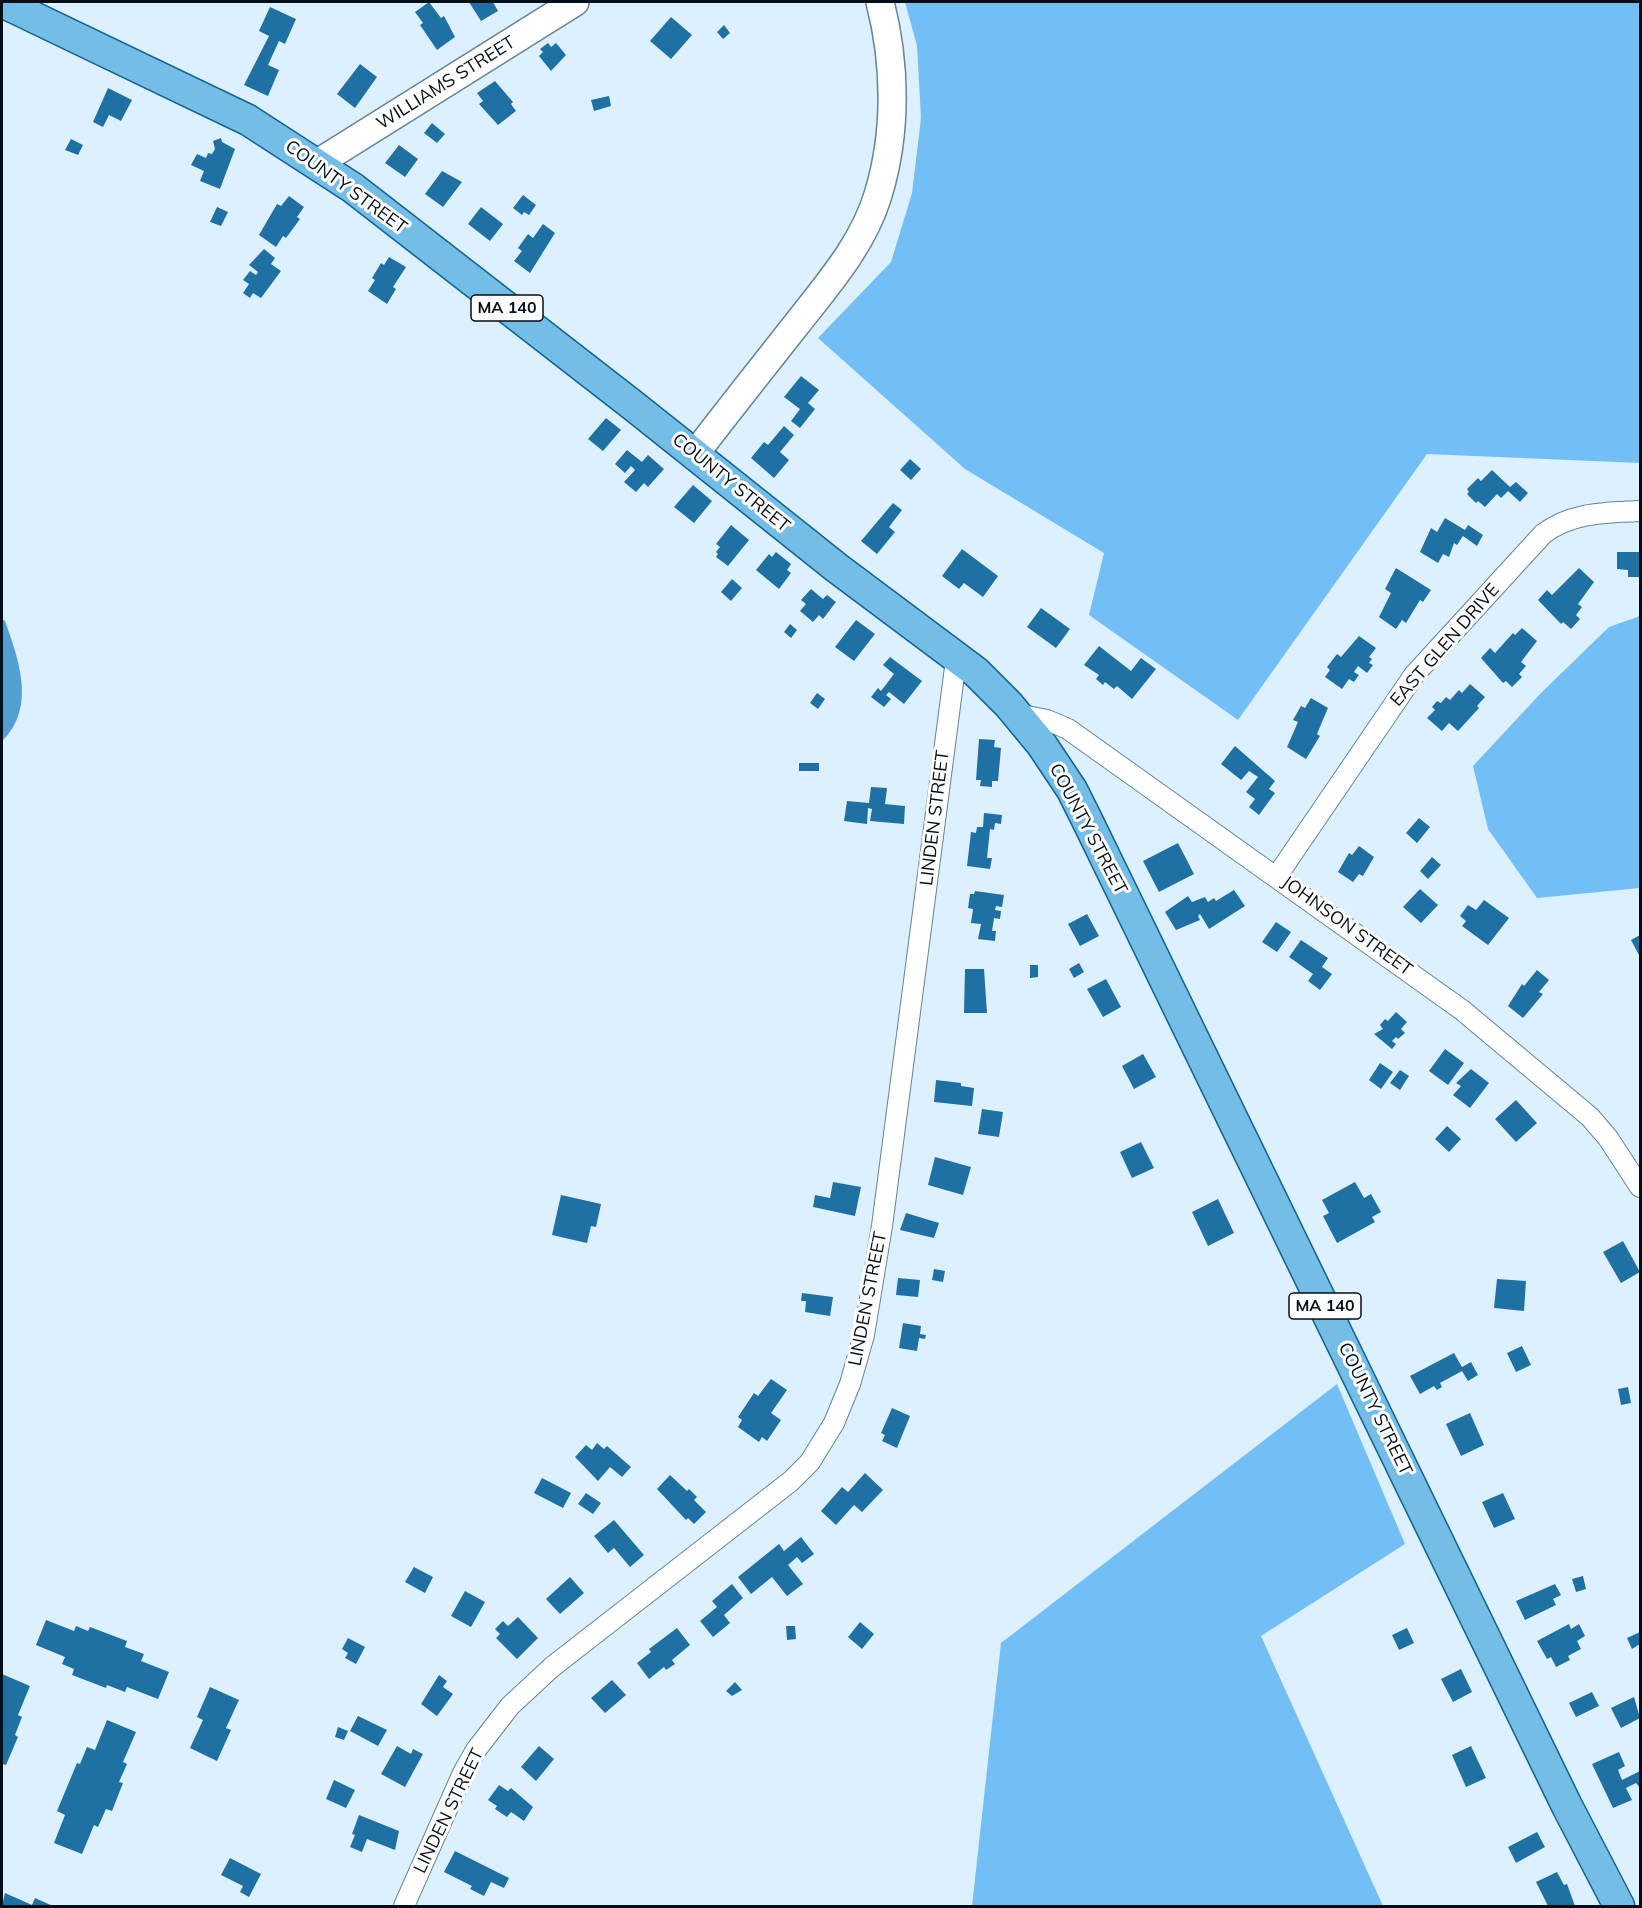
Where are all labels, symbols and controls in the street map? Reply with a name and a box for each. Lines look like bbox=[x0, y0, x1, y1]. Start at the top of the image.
street label: WILLIAMS STREET bbox=[373, 32, 519, 134]
street label: COUNTY STREET bbox=[281, 136, 411, 238]
road number: MA 140 bbox=[471, 295, 543, 321]
street label: COUNTY STREET bbox=[668, 429, 794, 537]
street label: EAST GLEN DRIVE bbox=[1386, 579, 1504, 711]
street label: LINDEN STREET bbox=[916, 749, 954, 887]
street label: COUNTY STREET bbox=[1044, 760, 1132, 898]
street label: JOHNSON STREET bbox=[1277, 871, 1417, 981]
street label: LINDEN STREET bbox=[844, 1230, 892, 1368]
road number: MA 140 bbox=[1289, 1293, 1361, 1319]
street label: COUNTY STREET bbox=[1333, 1339, 1417, 1479]
street label: LINDEN STREET bbox=[409, 1745, 489, 1877]

